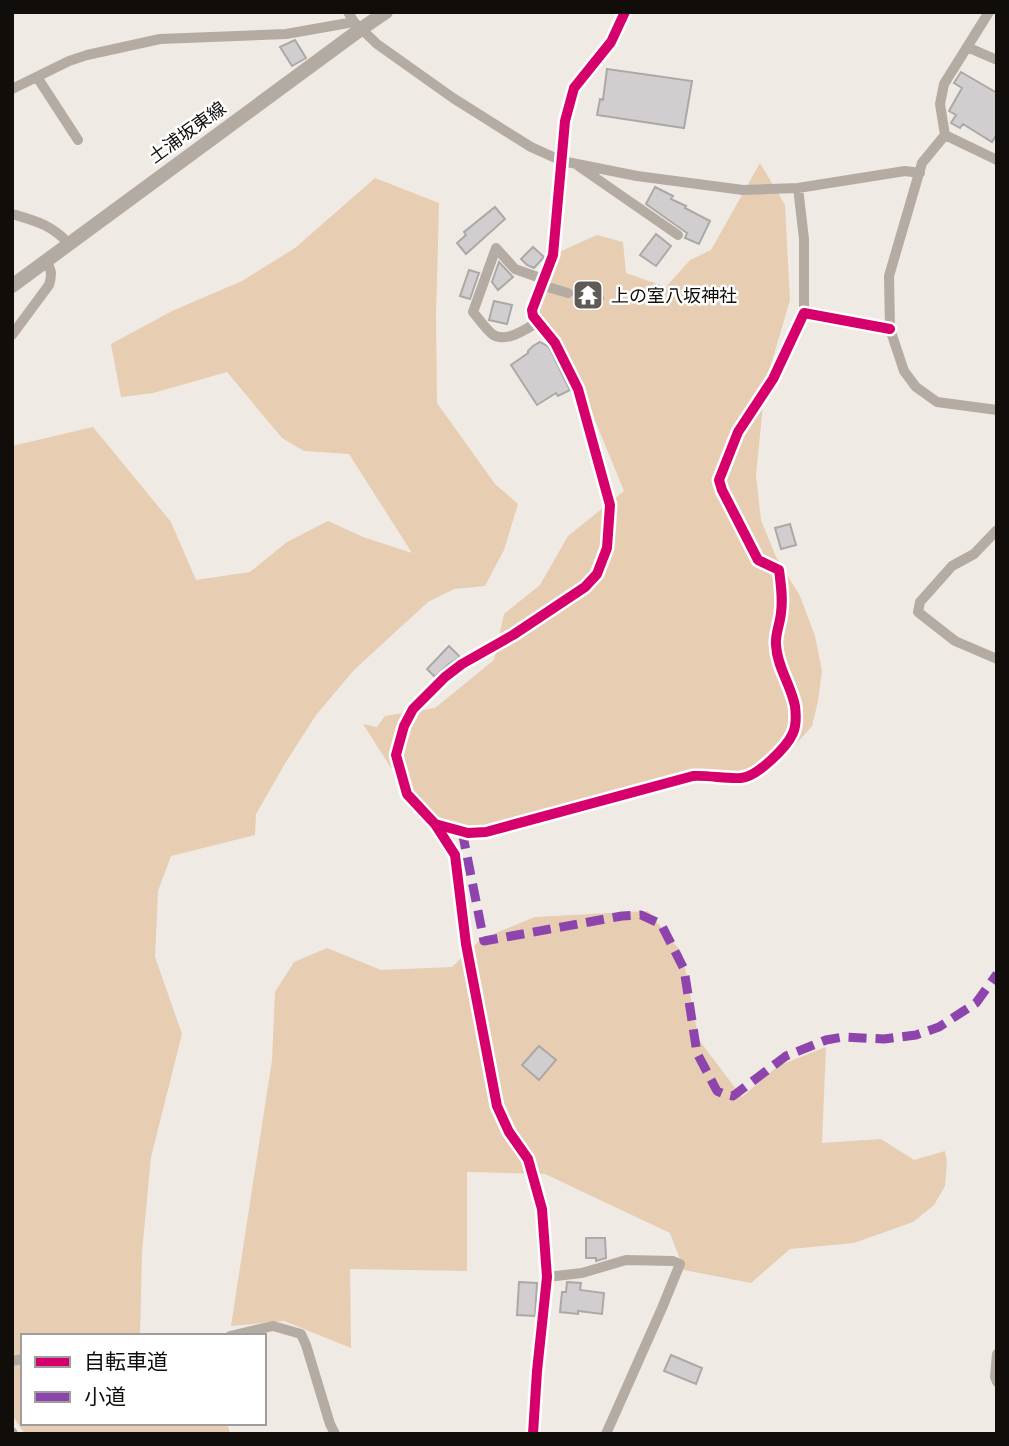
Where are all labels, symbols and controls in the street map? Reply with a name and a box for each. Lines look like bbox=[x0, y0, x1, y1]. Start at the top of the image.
street label: 土浦坂東線 bbox=[144, 97, 230, 167]
temple icon: 上の室八坂神社 bbox=[571, 278, 605, 312]
place label: 上の室八坂神社 bbox=[611, 285, 737, 306]
legend bbox=[21, 1334, 266, 1425]
text: 自転車道 bbox=[84, 1349, 168, 1374]
text: 小道 bbox=[84, 1384, 126, 1409]

